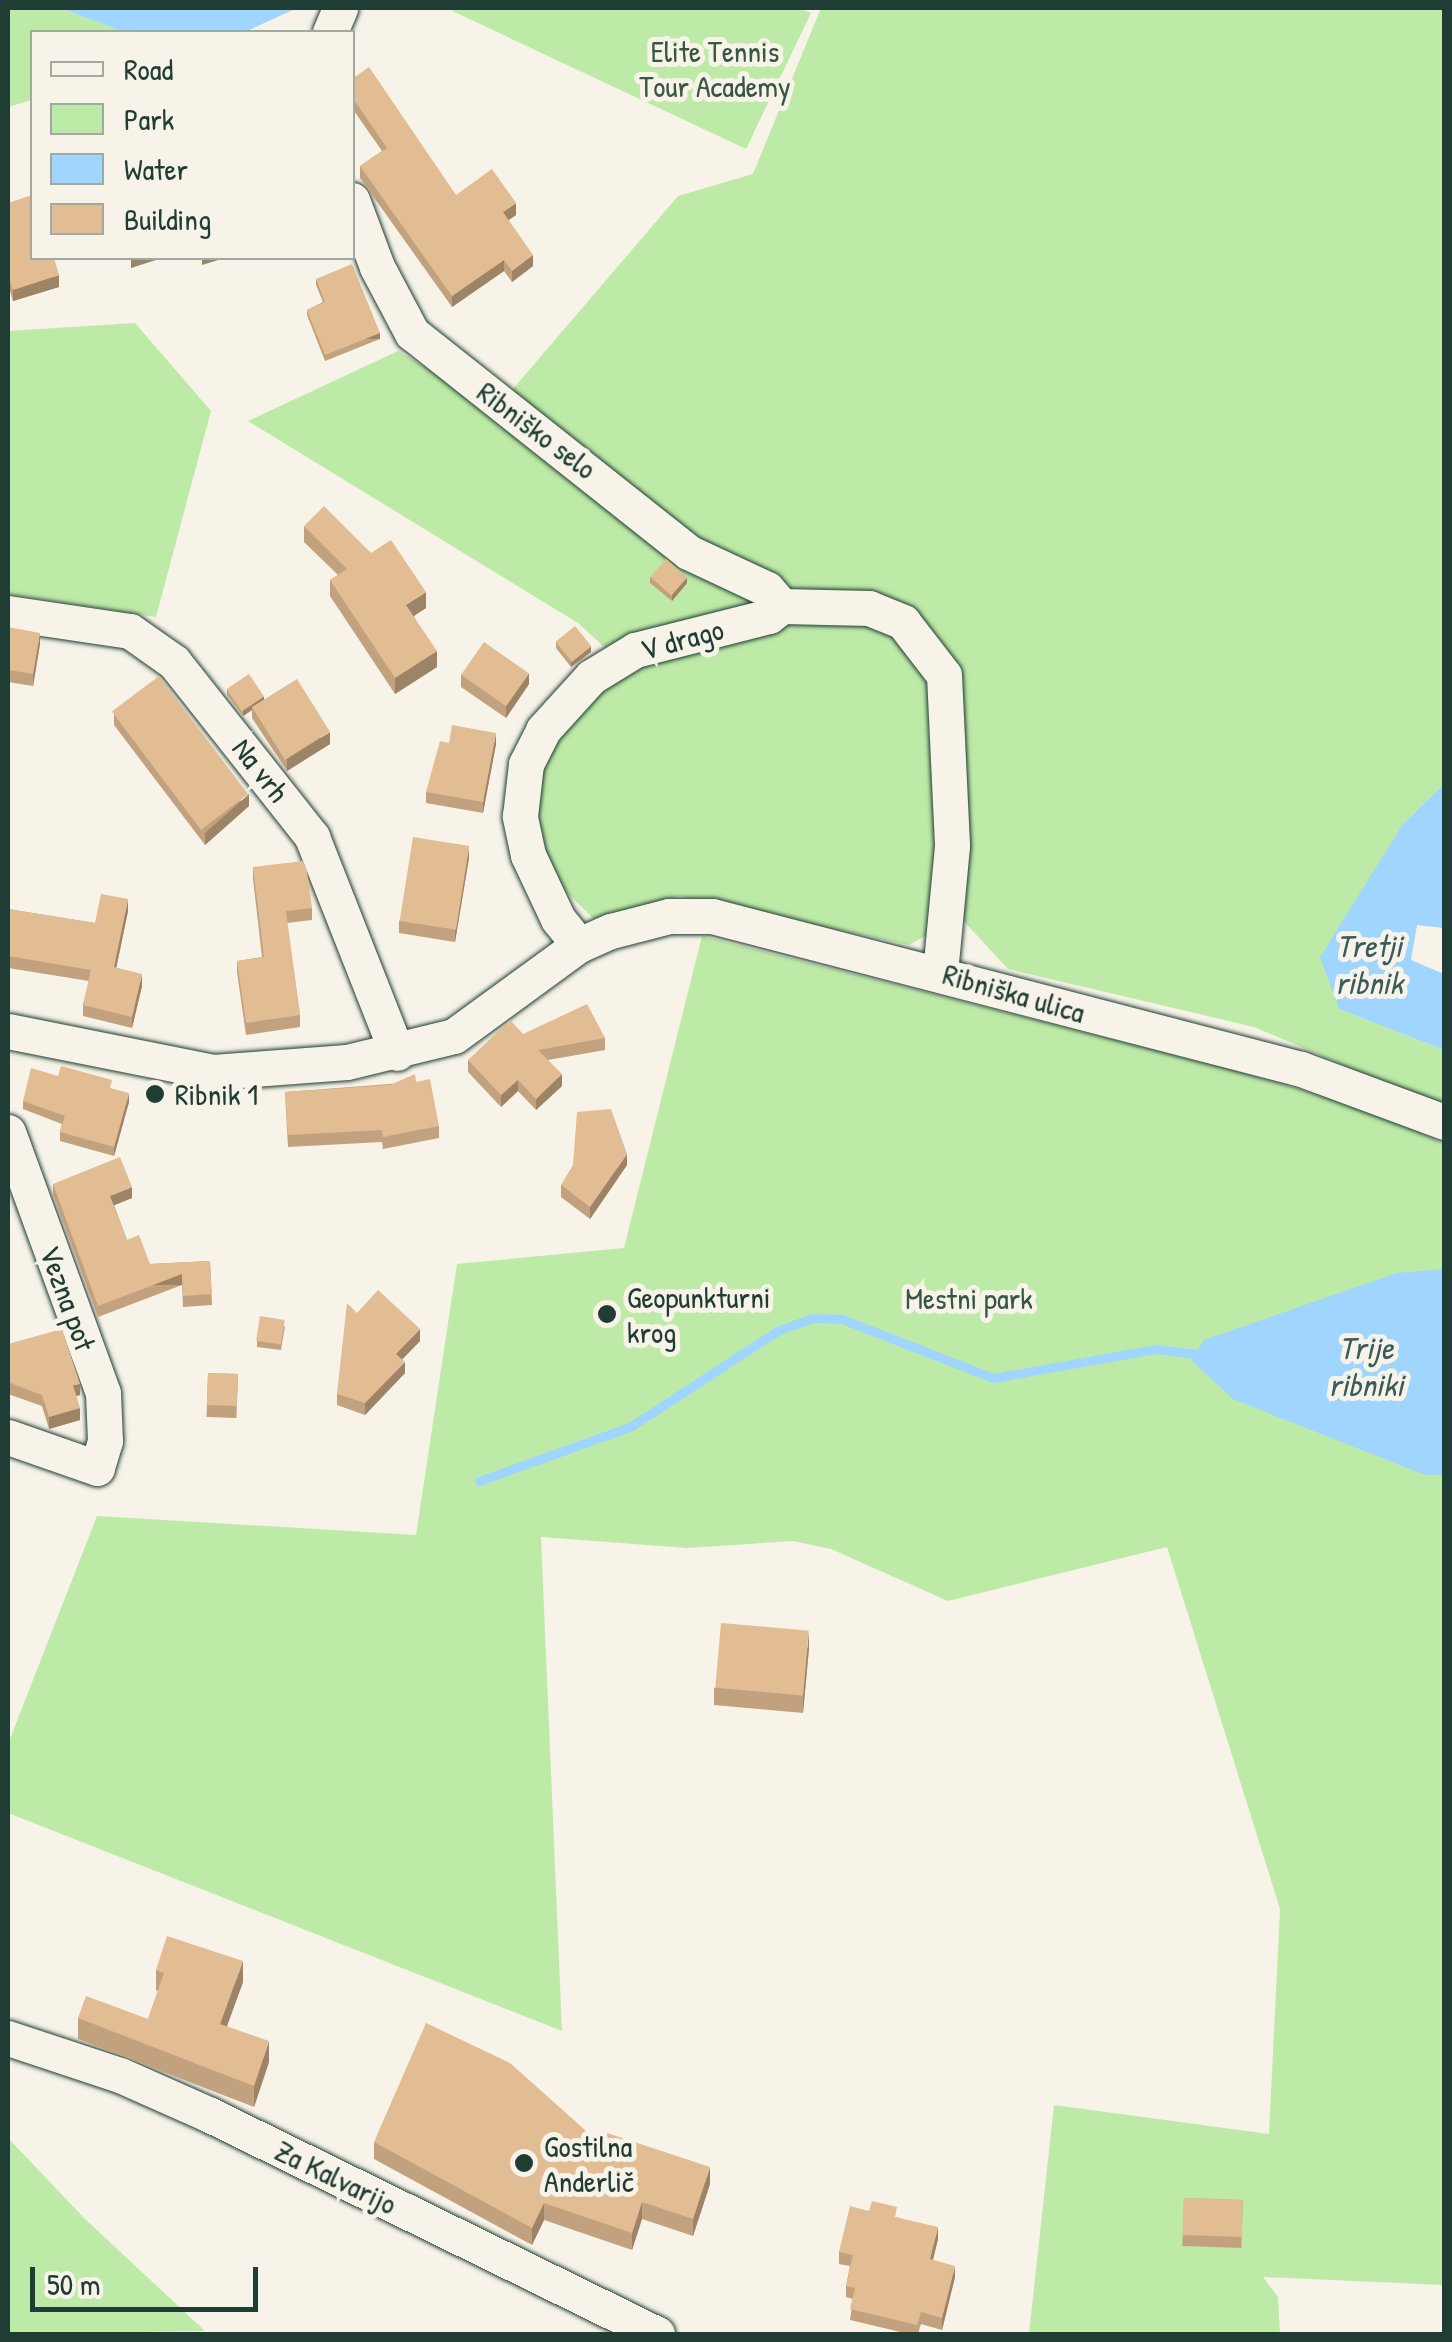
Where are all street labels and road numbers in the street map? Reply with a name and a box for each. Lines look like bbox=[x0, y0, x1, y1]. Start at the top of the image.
street label: Ribniško selo bbox=[470, 374, 604, 486]
street label: V drago bbox=[637, 611, 727, 667]
street label: Na vrh bbox=[225, 731, 297, 809]
street label: Ribniška ulica bbox=[939, 956, 1089, 1030]
street label: Vezna pot bbox=[32, 1241, 104, 1355]
street label: Za Kalvarijo bbox=[269, 2132, 403, 2222]

